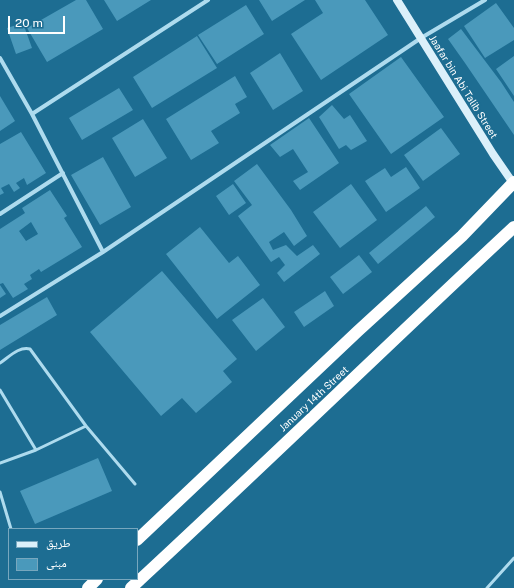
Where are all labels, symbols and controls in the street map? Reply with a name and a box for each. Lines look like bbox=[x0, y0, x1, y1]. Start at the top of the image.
scale bar bbox=[10, 8, 67, 34]
text: 20 m bbox=[15, 16, 43, 30]
street label: Jaafar bin Abi Talib Street bbox=[426, 33, 500, 141]
street label: January 14th Street bbox=[277, 364, 351, 434]
legend bbox=[8, 528, 138, 580]
text: طريق bbox=[46, 536, 71, 550]
text: مبنى bbox=[46, 556, 67, 570]

